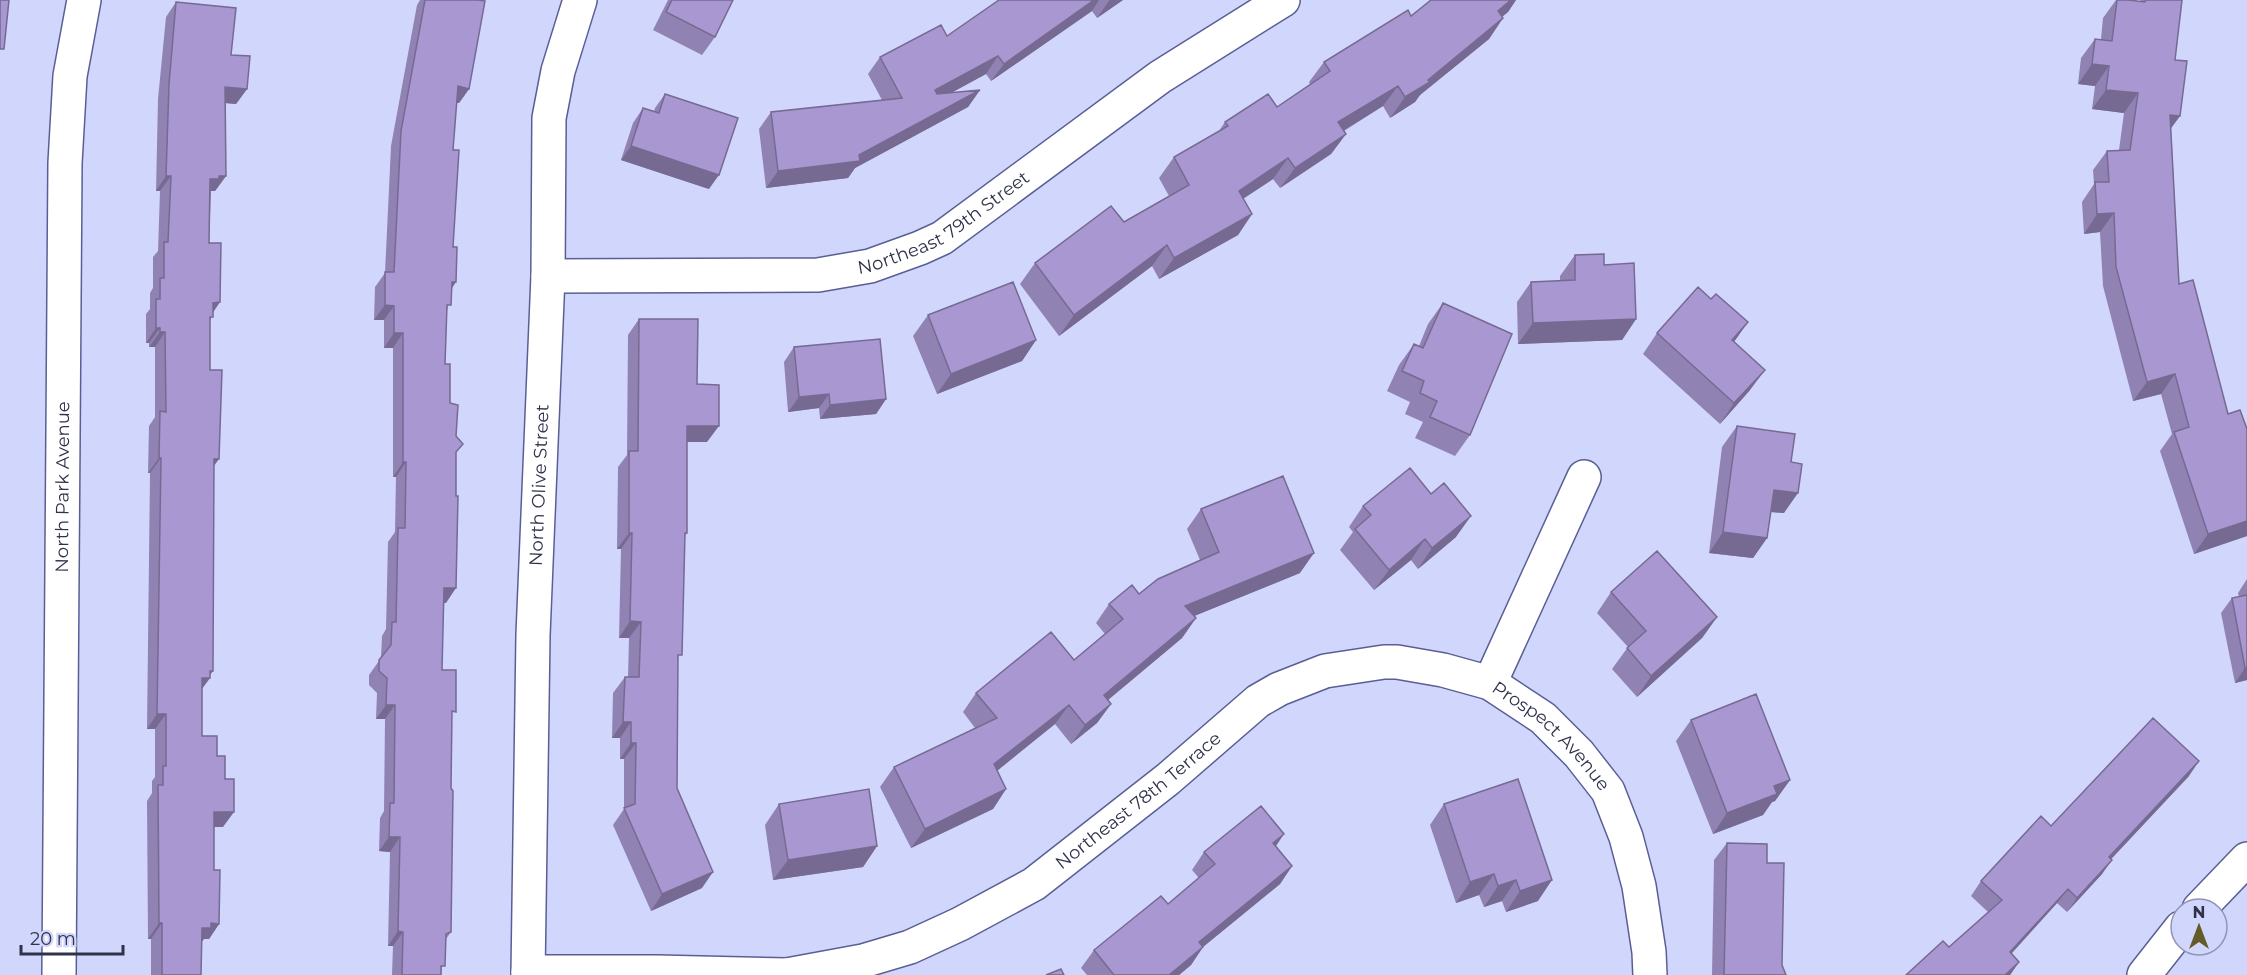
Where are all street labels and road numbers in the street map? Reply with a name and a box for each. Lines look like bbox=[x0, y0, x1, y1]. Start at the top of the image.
street label: Northeast 79th Street bbox=[856, 166, 1033, 279]
street label: North Park Avenue bbox=[51, 401, 74, 573]
street label: North Olive Street bbox=[525, 404, 554, 567]
street label: Prospect Avenue bbox=[1488, 677, 1615, 795]
street label: Northeast 78th Terrace bbox=[1051, 727, 1225, 874]

